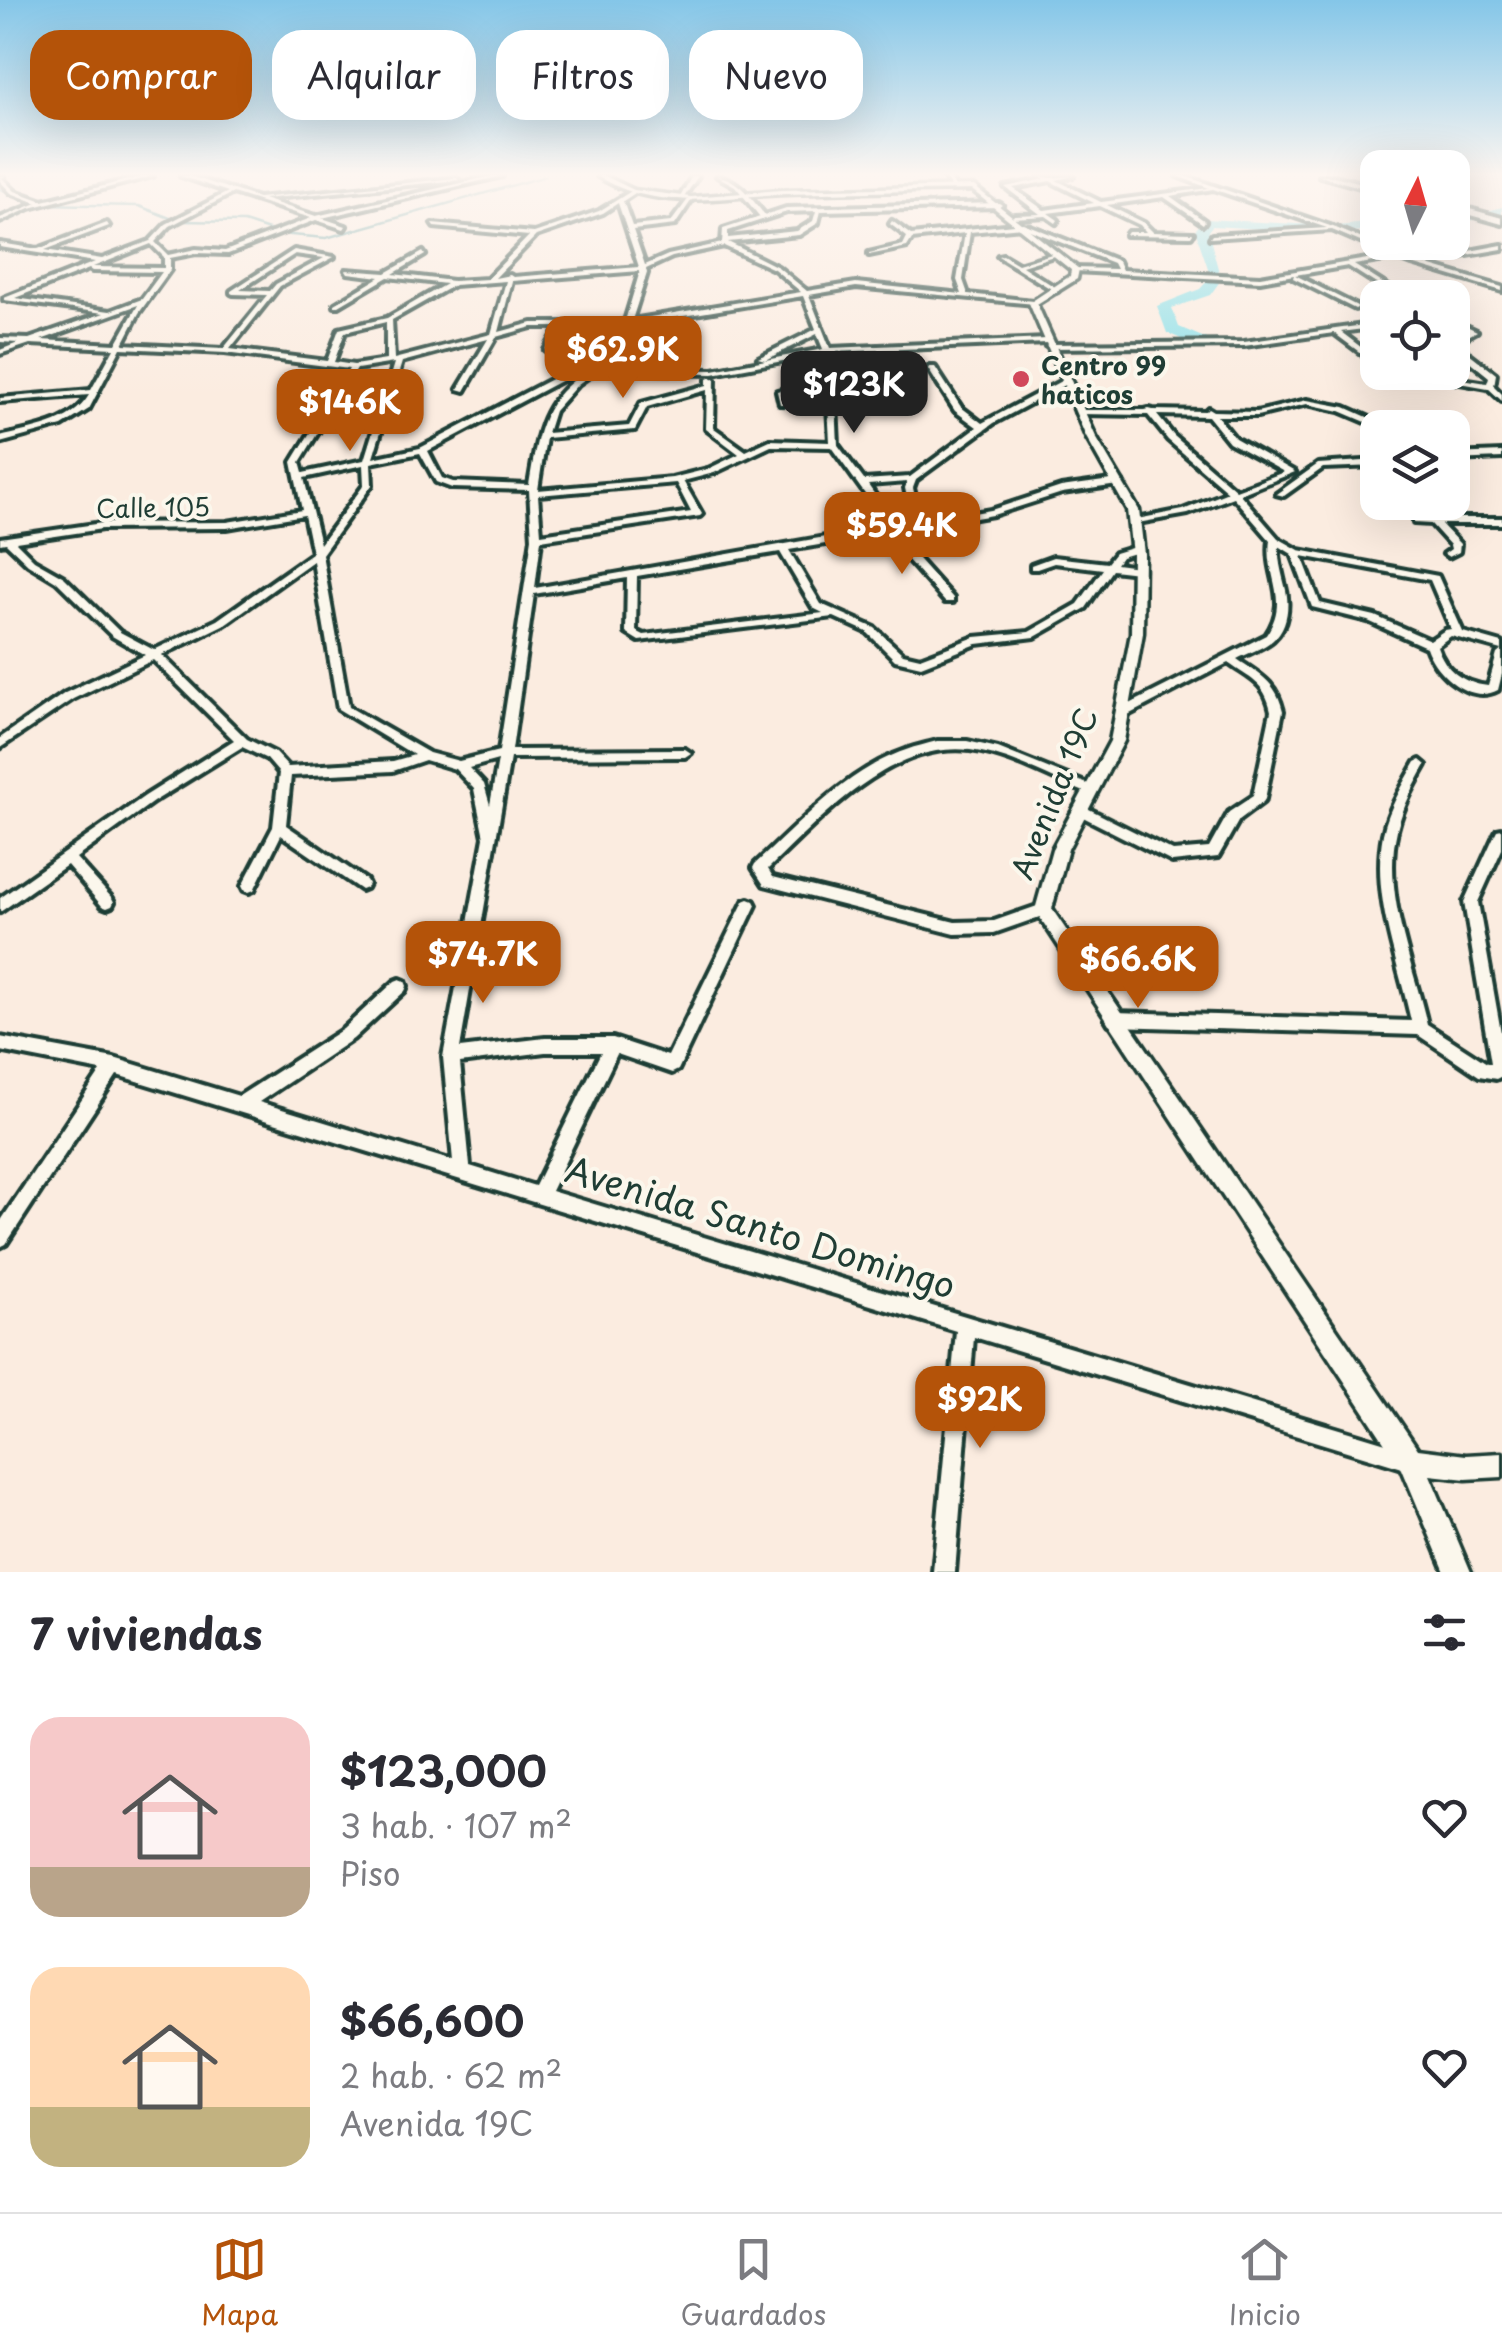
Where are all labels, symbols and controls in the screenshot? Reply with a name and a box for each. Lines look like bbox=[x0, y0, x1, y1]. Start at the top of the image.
chip: Comprar bbox=[30, 30, 252, 120]
chip: Alquilar bbox=[272, 30, 476, 120]
chip: Filtros bbox=[496, 30, 669, 120]
chip: Nuevo bbox=[689, 30, 863, 120]
north arrow bbox=[1360, 150, 1470, 260]
map controls bbox=[1360, 150, 1470, 520]
button: locate bbox=[1360, 280, 1470, 390]
pin: $62.9K bbox=[542, 316, 704, 401]
text: $62.9K bbox=[567, 324, 679, 372]
place label: Centro 99 haticos bbox=[1041, 346, 1166, 413]
pin: $123K bbox=[784, 351, 924, 436]
text: $123K bbox=[803, 359, 905, 407]
marker: Centro 99 haticos bbox=[1010, 368, 1032, 390]
pin: $146K bbox=[280, 369, 420, 454]
text: $146K bbox=[299, 377, 401, 425]
button: layers bbox=[1360, 410, 1470, 520]
street label: Calle 105 bbox=[96, 487, 210, 527]
pin: $59.4K bbox=[821, 492, 983, 577]
text: $59.4K bbox=[846, 500, 958, 548]
street label: Avenida 19C bbox=[998, 701, 1108, 885]
pin: $74.7K bbox=[402, 921, 564, 1006]
pin: $66.6K bbox=[1057, 926, 1219, 1011]
text: $74.7K bbox=[428, 929, 538, 977]
text: $66.6K bbox=[1079, 934, 1197, 982]
street label: Avenida Santo Domingo bbox=[560, 1141, 962, 1311]
pin: $92K bbox=[921, 1366, 1039, 1451]
text: $92K bbox=[937, 1374, 1023, 1422]
text: 7 viviendas bbox=[30, 1601, 263, 1664]
icon: filters bbox=[1417, 1605, 1472, 1660]
text: $123,000 bbox=[340, 1738, 547, 1801]
icon: home bbox=[110, 1757, 230, 1877]
icon: heart bbox=[1417, 1790, 1472, 1845]
text: 3 hab. · 107 m² bbox=[340, 1801, 572, 1849]
text: Piso bbox=[340, 1849, 401, 1897]
text: $66,600 bbox=[340, 1988, 524, 2051]
icon: home bbox=[110, 2007, 230, 2127]
icon: heart bbox=[1417, 2040, 1472, 2095]
text: 2 hab. · 62 m² bbox=[340, 2051, 562, 2099]
text: Avenida 19C bbox=[340, 2099, 533, 2147]
tab: Mapa bbox=[201, 2232, 278, 2335]
tab: Guardados bbox=[681, 2232, 826, 2335]
tab: Inicio bbox=[1229, 2232, 1301, 2335]

